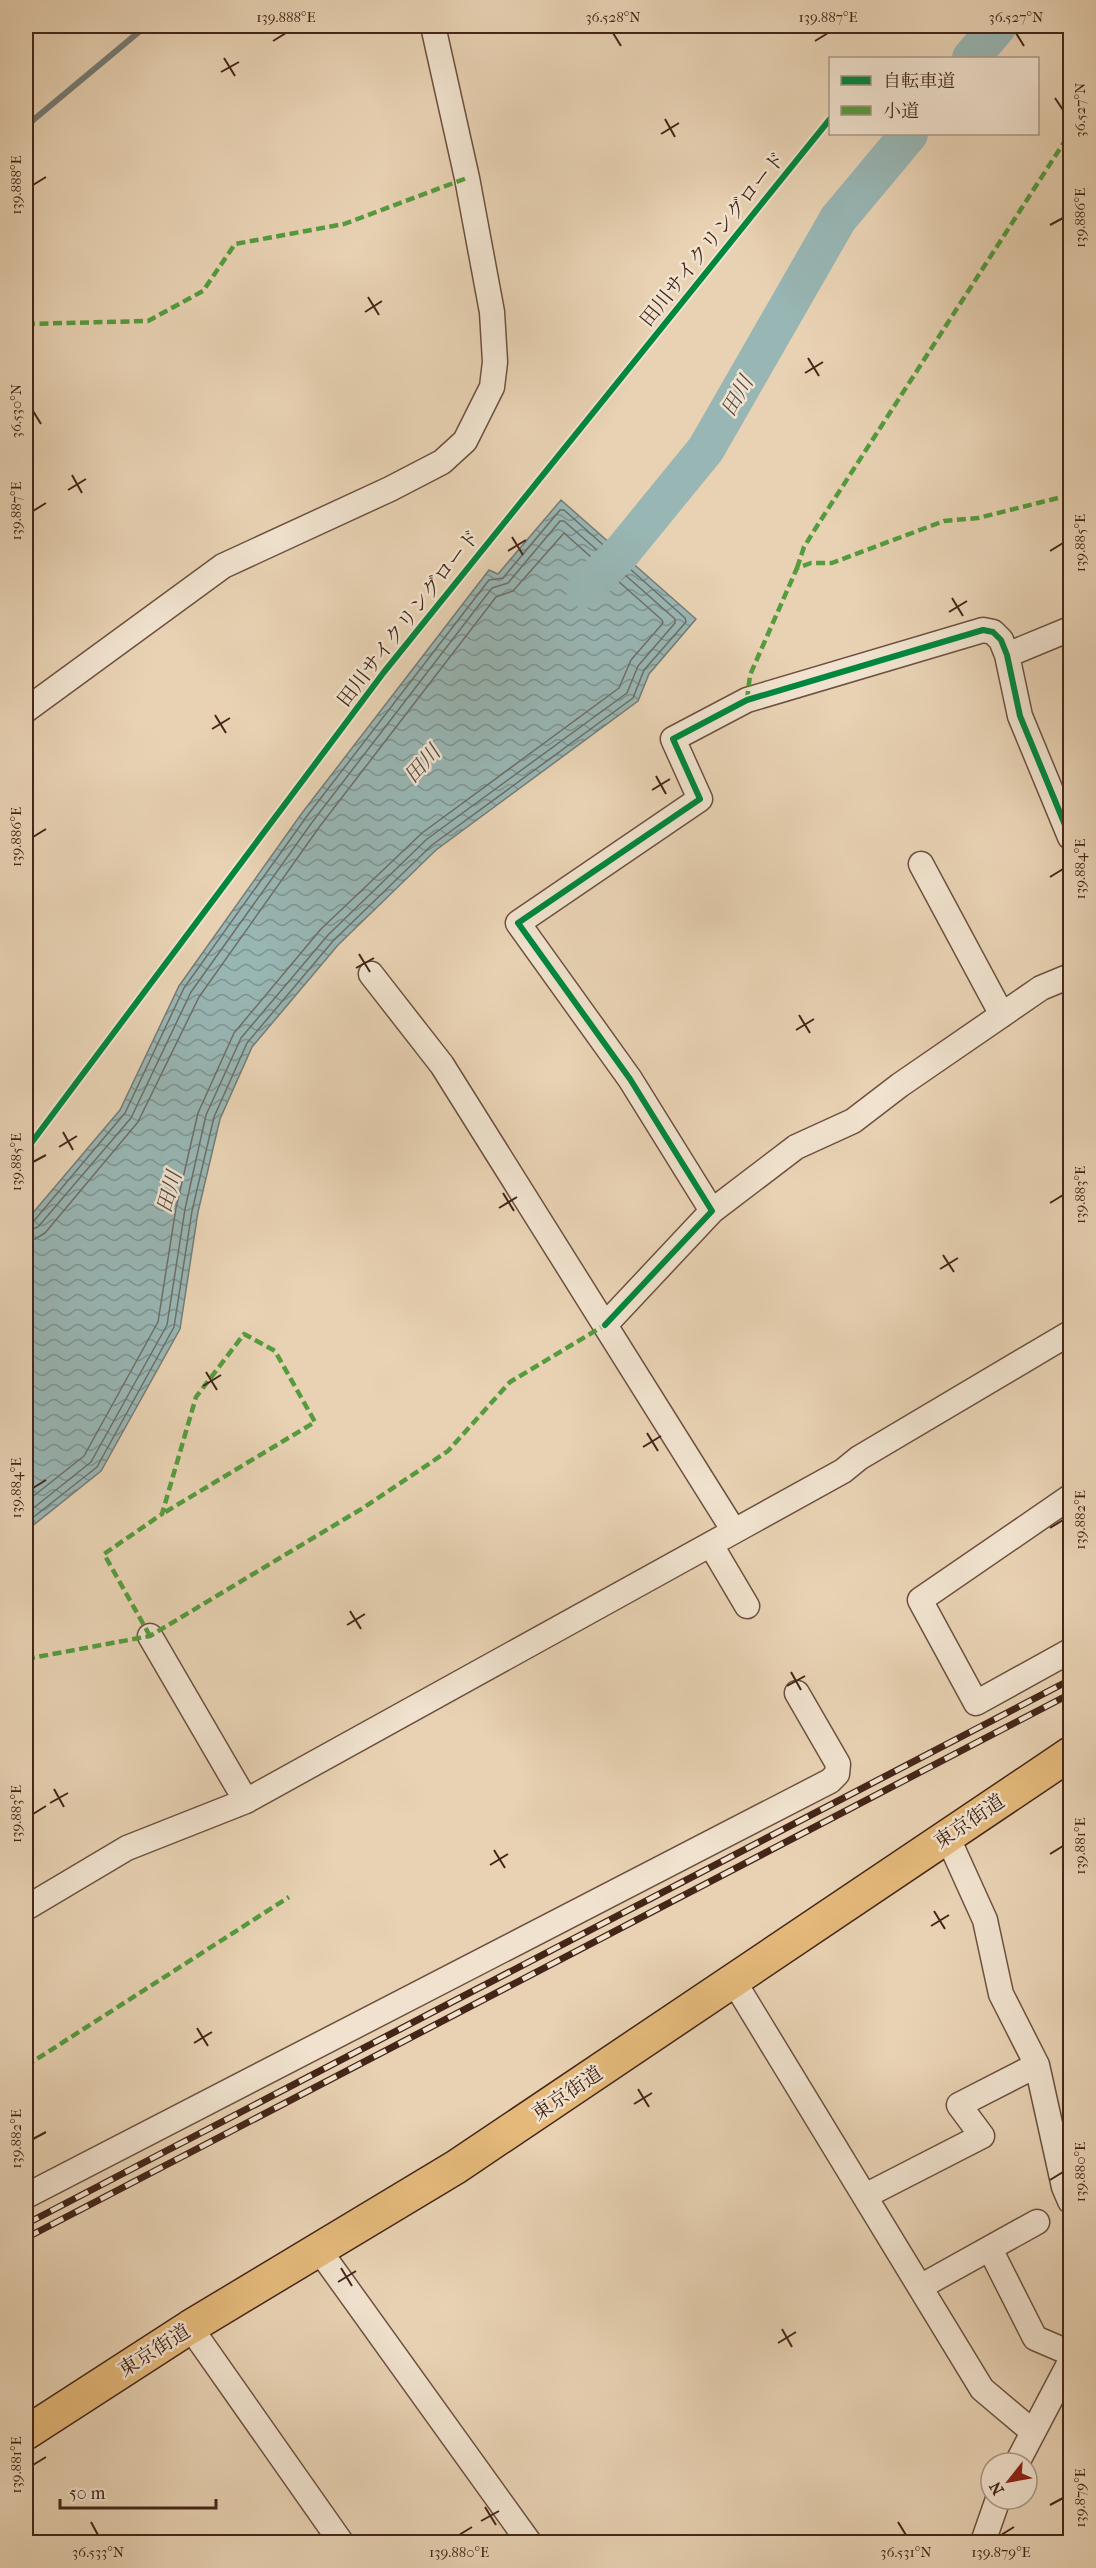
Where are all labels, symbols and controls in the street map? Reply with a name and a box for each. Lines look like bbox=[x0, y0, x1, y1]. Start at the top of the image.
text: 139.888°E bbox=[256, 8, 316, 26]
text: 36.528°N bbox=[585, 8, 641, 26]
text: 139.887°E bbox=[798, 8, 858, 26]
text: 36.527°N bbox=[989, 8, 1044, 26]
legend bbox=[829, 57, 1039, 135]
text: 自転車道 bbox=[883, 71, 955, 92]
text: 36.527°N bbox=[1071, 82, 1089, 137]
text: 小道 bbox=[883, 101, 919, 122]
street label: 田川サイクリングロード bbox=[635, 147, 790, 331]
text: 139.888°E bbox=[7, 155, 25, 215]
text: 139.886°E bbox=[1071, 188, 1089, 248]
water label: 田川 bbox=[716, 370, 759, 420]
text: 36.530°N bbox=[7, 383, 25, 438]
text: 139.887°E bbox=[7, 481, 25, 541]
text: 139.885°E bbox=[1071, 514, 1089, 572]
street label: 田川サイクリングロード bbox=[332, 525, 485, 711]
water label: 田川 bbox=[399, 739, 446, 788]
text: 139.886°E bbox=[7, 807, 25, 867]
text: 139.884°E bbox=[1071, 839, 1089, 899]
text: 139.885°E bbox=[7, 1133, 25, 1191]
text: 139.883°E bbox=[1071, 1166, 1089, 1224]
water label: 田川 bbox=[152, 1167, 187, 1215]
text: 139.884°E bbox=[7, 1458, 25, 1518]
text: 139.882°E bbox=[1071, 1490, 1089, 1550]
text: 139.883°E bbox=[7, 1785, 25, 1843]
street label: 東京街道 bbox=[930, 1790, 1009, 1853]
text: 139.881°E bbox=[1071, 1817, 1089, 1875]
street label: 東京街道 bbox=[528, 2062, 607, 2125]
text: 139.882°E bbox=[7, 2109, 25, 2169]
text: 139.880°E bbox=[1071, 2142, 1089, 2202]
street label: 東京街道 bbox=[114, 2319, 194, 2381]
text: 139.881°E bbox=[7, 2436, 25, 2494]
north arrow bbox=[979, 2451, 1039, 2511]
text: 139.879°E bbox=[1071, 2468, 1089, 2528]
scale bar bbox=[60, 2472, 216, 2510]
text: N bbox=[985, 2478, 1008, 2499]
text: 50 m bbox=[69, 2483, 106, 2504]
text: 36.533°N bbox=[72, 2543, 125, 2561]
text: 139.880°E bbox=[429, 2543, 489, 2561]
text: 36.531°N bbox=[880, 2543, 932, 2561]
text: 139.879°E bbox=[971, 2543, 1031, 2561]

